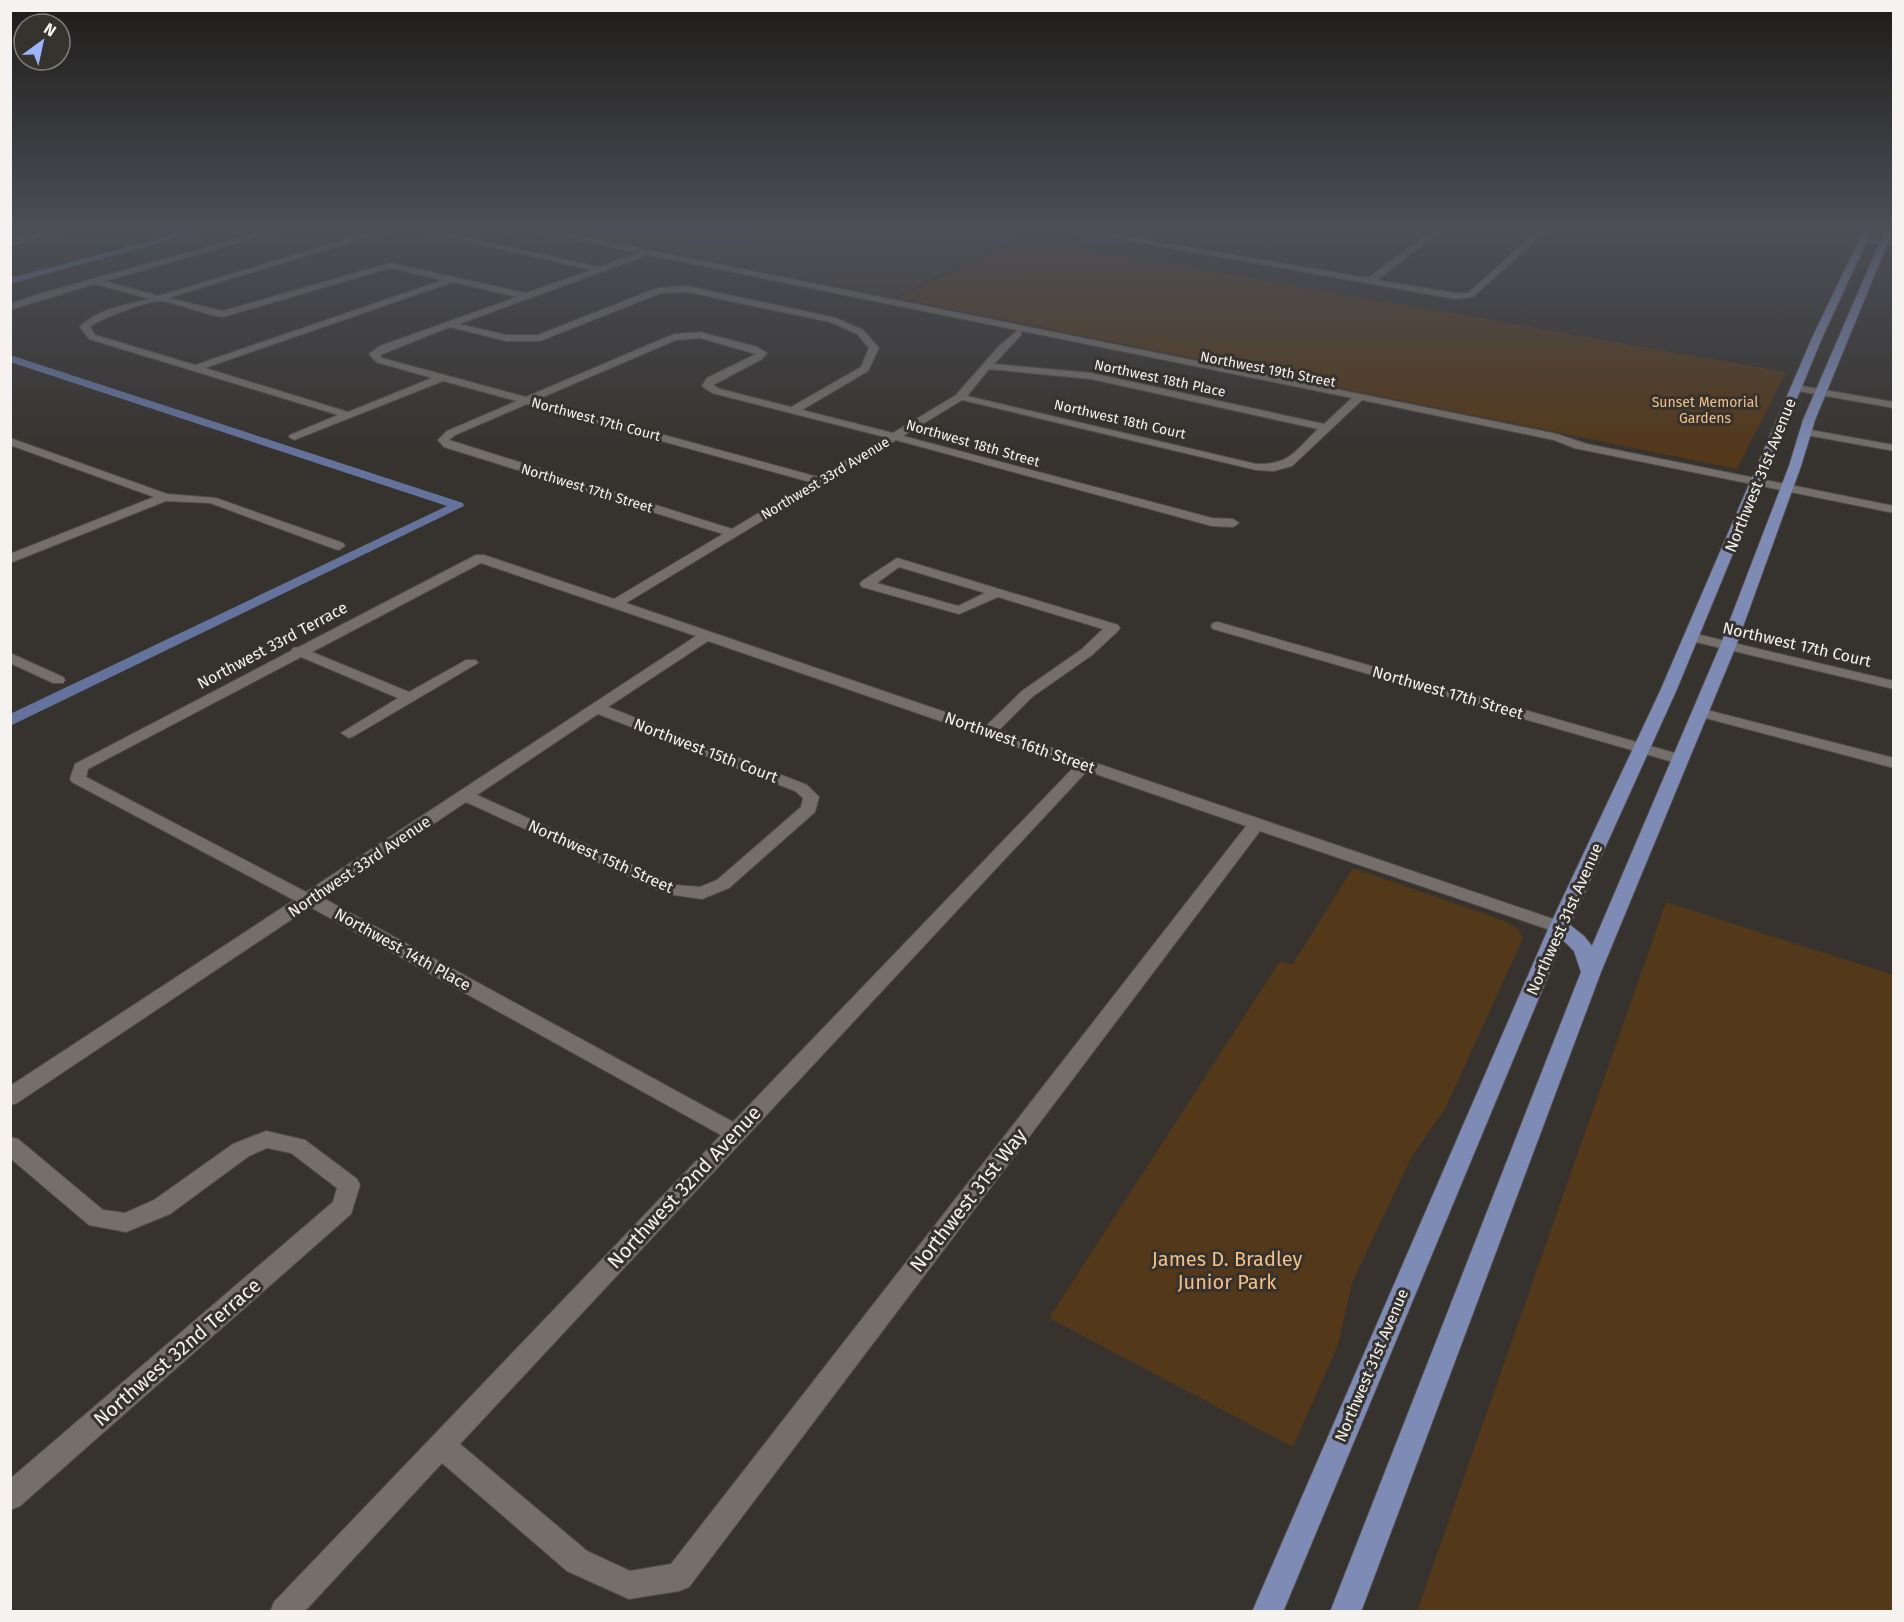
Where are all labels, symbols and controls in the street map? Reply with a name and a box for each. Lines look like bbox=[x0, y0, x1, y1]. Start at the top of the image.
north arrow bbox=[12, 12, 72, 72]
text: N bbox=[40, 19, 60, 41]
street label: Northwest 19th Street bbox=[1199, 348, 1338, 391]
street label: Northwest 18th Place bbox=[1093, 356, 1227, 401]
street label: Northwest 17th Court bbox=[529, 394, 663, 445]
park label: Sunset Memorial Gardens bbox=[1652, 394, 1758, 427]
street label: Northwest 31st Avenue bbox=[1721, 395, 1800, 555]
street label: Northwest 18th Court bbox=[1052, 396, 1188, 443]
street label: Northwest 18th Street bbox=[904, 416, 1042, 471]
street label: Northwest 33rd Avenue bbox=[758, 433, 893, 524]
street label: Northwest 17th Street bbox=[519, 460, 656, 517]
street label: Northwest 33rd Terrace bbox=[194, 598, 351, 693]
street label: Northwest 17th Court bbox=[1721, 618, 1873, 671]
street label: Northwest 17th Street bbox=[1370, 662, 1526, 723]
street label: Northwest 16th Street bbox=[942, 708, 1098, 777]
street label: Northwest 15th Court bbox=[631, 714, 781, 787]
street label: Northwest 33rd Avenue bbox=[284, 812, 434, 921]
street label: Northwest 15th Street bbox=[525, 816, 677, 897]
street label: Northwest 31st Avenue bbox=[1522, 840, 1607, 998]
street label: Northwest 14th Place bbox=[331, 904, 474, 995]
street label: Northwest 32nd Avenue bbox=[602, 1101, 766, 1273]
street label: Northwest 31st Way bbox=[905, 1123, 1032, 1277]
park label: James D. Bradley Junior Park bbox=[1152, 1247, 1302, 1294]
street label: Northwest 32nd Terrace bbox=[89, 1273, 265, 1431]
street label: Northwest 31st Avenue bbox=[1331, 1286, 1412, 1445]

